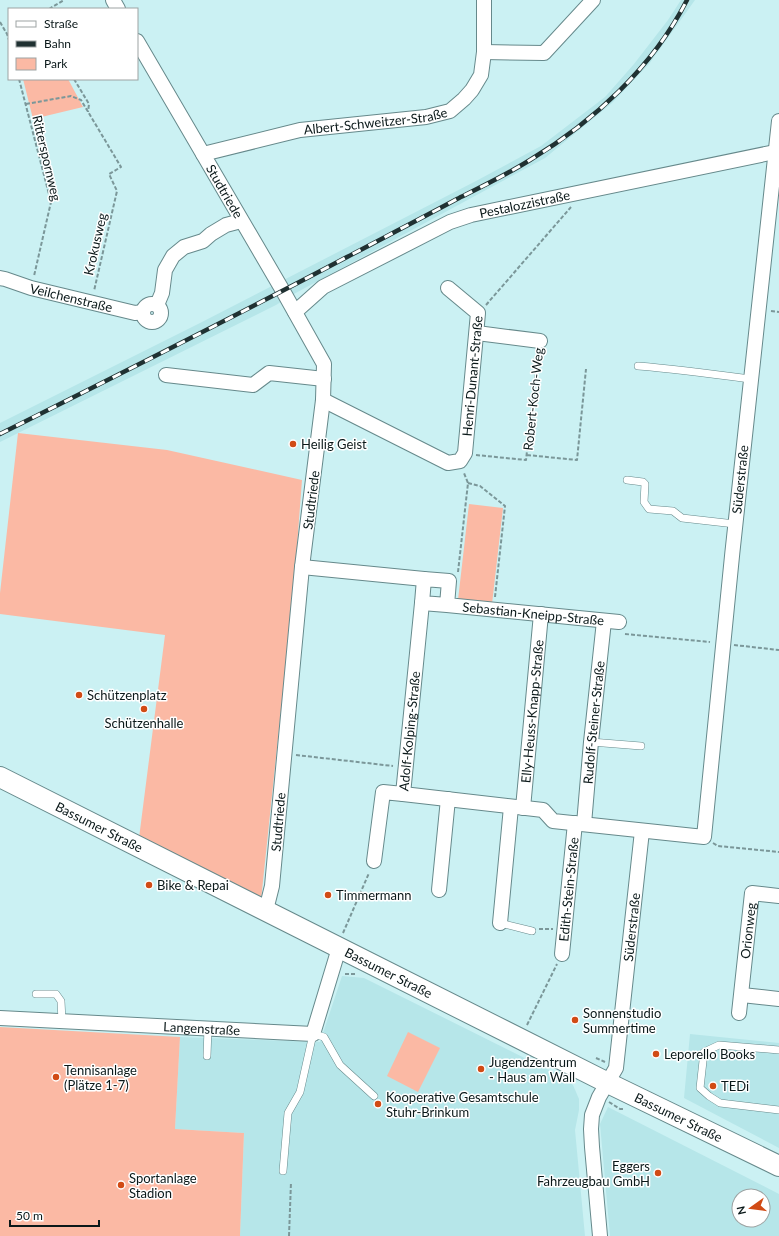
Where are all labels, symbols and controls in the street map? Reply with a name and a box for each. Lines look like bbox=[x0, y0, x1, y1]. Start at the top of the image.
legend bbox=[8, 8, 138, 80]
text: Straße bbox=[44, 16, 78, 31]
text: Bahn bbox=[44, 36, 71, 51]
text: Park bbox=[44, 56, 68, 71]
street label: Albert-Schweitzer-Straße bbox=[303, 104, 449, 138]
street label: Ritterspornweg bbox=[29, 114, 65, 203]
street label: Studtriede bbox=[203, 162, 247, 221]
street label: Pestalozzistraße bbox=[478, 187, 571, 221]
street label: Krokusweg bbox=[80, 211, 110, 277]
street label: Veilchenstraße bbox=[28, 280, 114, 315]
street label: Henri-Dunant-Straße bbox=[459, 315, 486, 437]
street label: Robert-Koch-Weg bbox=[520, 347, 546, 451]
place label: Heilig Geist bbox=[301, 436, 367, 452]
marker: Heilig Geist bbox=[288, 439, 298, 449]
street label: Süderstraße bbox=[728, 444, 752, 515]
street label: Studtriede bbox=[299, 469, 323, 530]
street label: Sebastian-Kneipp-Straße bbox=[462, 599, 605, 628]
street label: Elly-Heuss-Knapp-Straße bbox=[517, 639, 547, 784]
street label: Rudolf-Steiner-Straße bbox=[579, 660, 608, 785]
street label: Adolf-Kolping-Straße bbox=[395, 670, 423, 792]
place label: Schützenplatz bbox=[87, 687, 167, 703]
marker: Schützenplatz bbox=[74, 690, 84, 700]
marker: Schützenhalle bbox=[139, 704, 149, 714]
place label: Schützenhalle bbox=[105, 715, 184, 731]
street label: Studtriede bbox=[267, 792, 289, 852]
street label: Bassumer Straße bbox=[53, 798, 146, 856]
street label: Edith-Stein-Straße bbox=[555, 836, 582, 942]
place label: Bike & Repai bbox=[157, 877, 229, 893]
marker: Bike & Repai bbox=[144, 880, 154, 890]
place label: Timmermann bbox=[336, 887, 411, 903]
marker: Timmermann bbox=[323, 890, 333, 900]
street label: Süderstraße bbox=[620, 892, 643, 962]
street label: Orionweg bbox=[737, 901, 759, 959]
street label: Bassumer Straße bbox=[342, 944, 435, 1001]
place label: Sonnenstudio Summertime bbox=[583, 1005, 661, 1036]
marker: Sonnenstudio Summertime bbox=[570, 1015, 580, 1025]
street label: Langenstraße bbox=[163, 1018, 241, 1038]
place label: Leporello Books bbox=[664, 1046, 756, 1062]
marker: Leporello Books bbox=[651, 1049, 661, 1059]
place label: Jugendzentrum - Haus am Wall bbox=[489, 1054, 577, 1085]
place label: Tennisanlage (Plätze 1-7) bbox=[64, 1062, 137, 1093]
marker: Jugendzentrum - Haus am Wall bbox=[476, 1064, 486, 1074]
marker: Tennisanlage (Plätze 1-7) bbox=[51, 1072, 61, 1082]
place label: TEDi bbox=[721, 1078, 749, 1094]
marker: TEDi bbox=[708, 1081, 718, 1091]
place label: Kooperative Gesamtschule Stuhr-Brinkum bbox=[386, 1089, 539, 1120]
street label: Bassumer Straße bbox=[632, 1089, 725, 1145]
marker: Kooperative Gesamtschule Stuhr-Brinkum bbox=[373, 1099, 383, 1109]
place label: Eggers Fahrzeugbau GmbH bbox=[537, 1158, 650, 1189]
marker: Eggers Fahrzeugbau GmbH bbox=[653, 1168, 663, 1178]
place label: Sportanlage Stadion bbox=[129, 1170, 197, 1201]
marker: Sportanlage Stadion bbox=[116, 1180, 126, 1190]
north arrow bbox=[731, 1188, 771, 1228]
scale bar bbox=[10, 1202, 99, 1228]
text: N bbox=[733, 1205, 748, 1216]
text: 50 m bbox=[16, 1208, 43, 1223]

